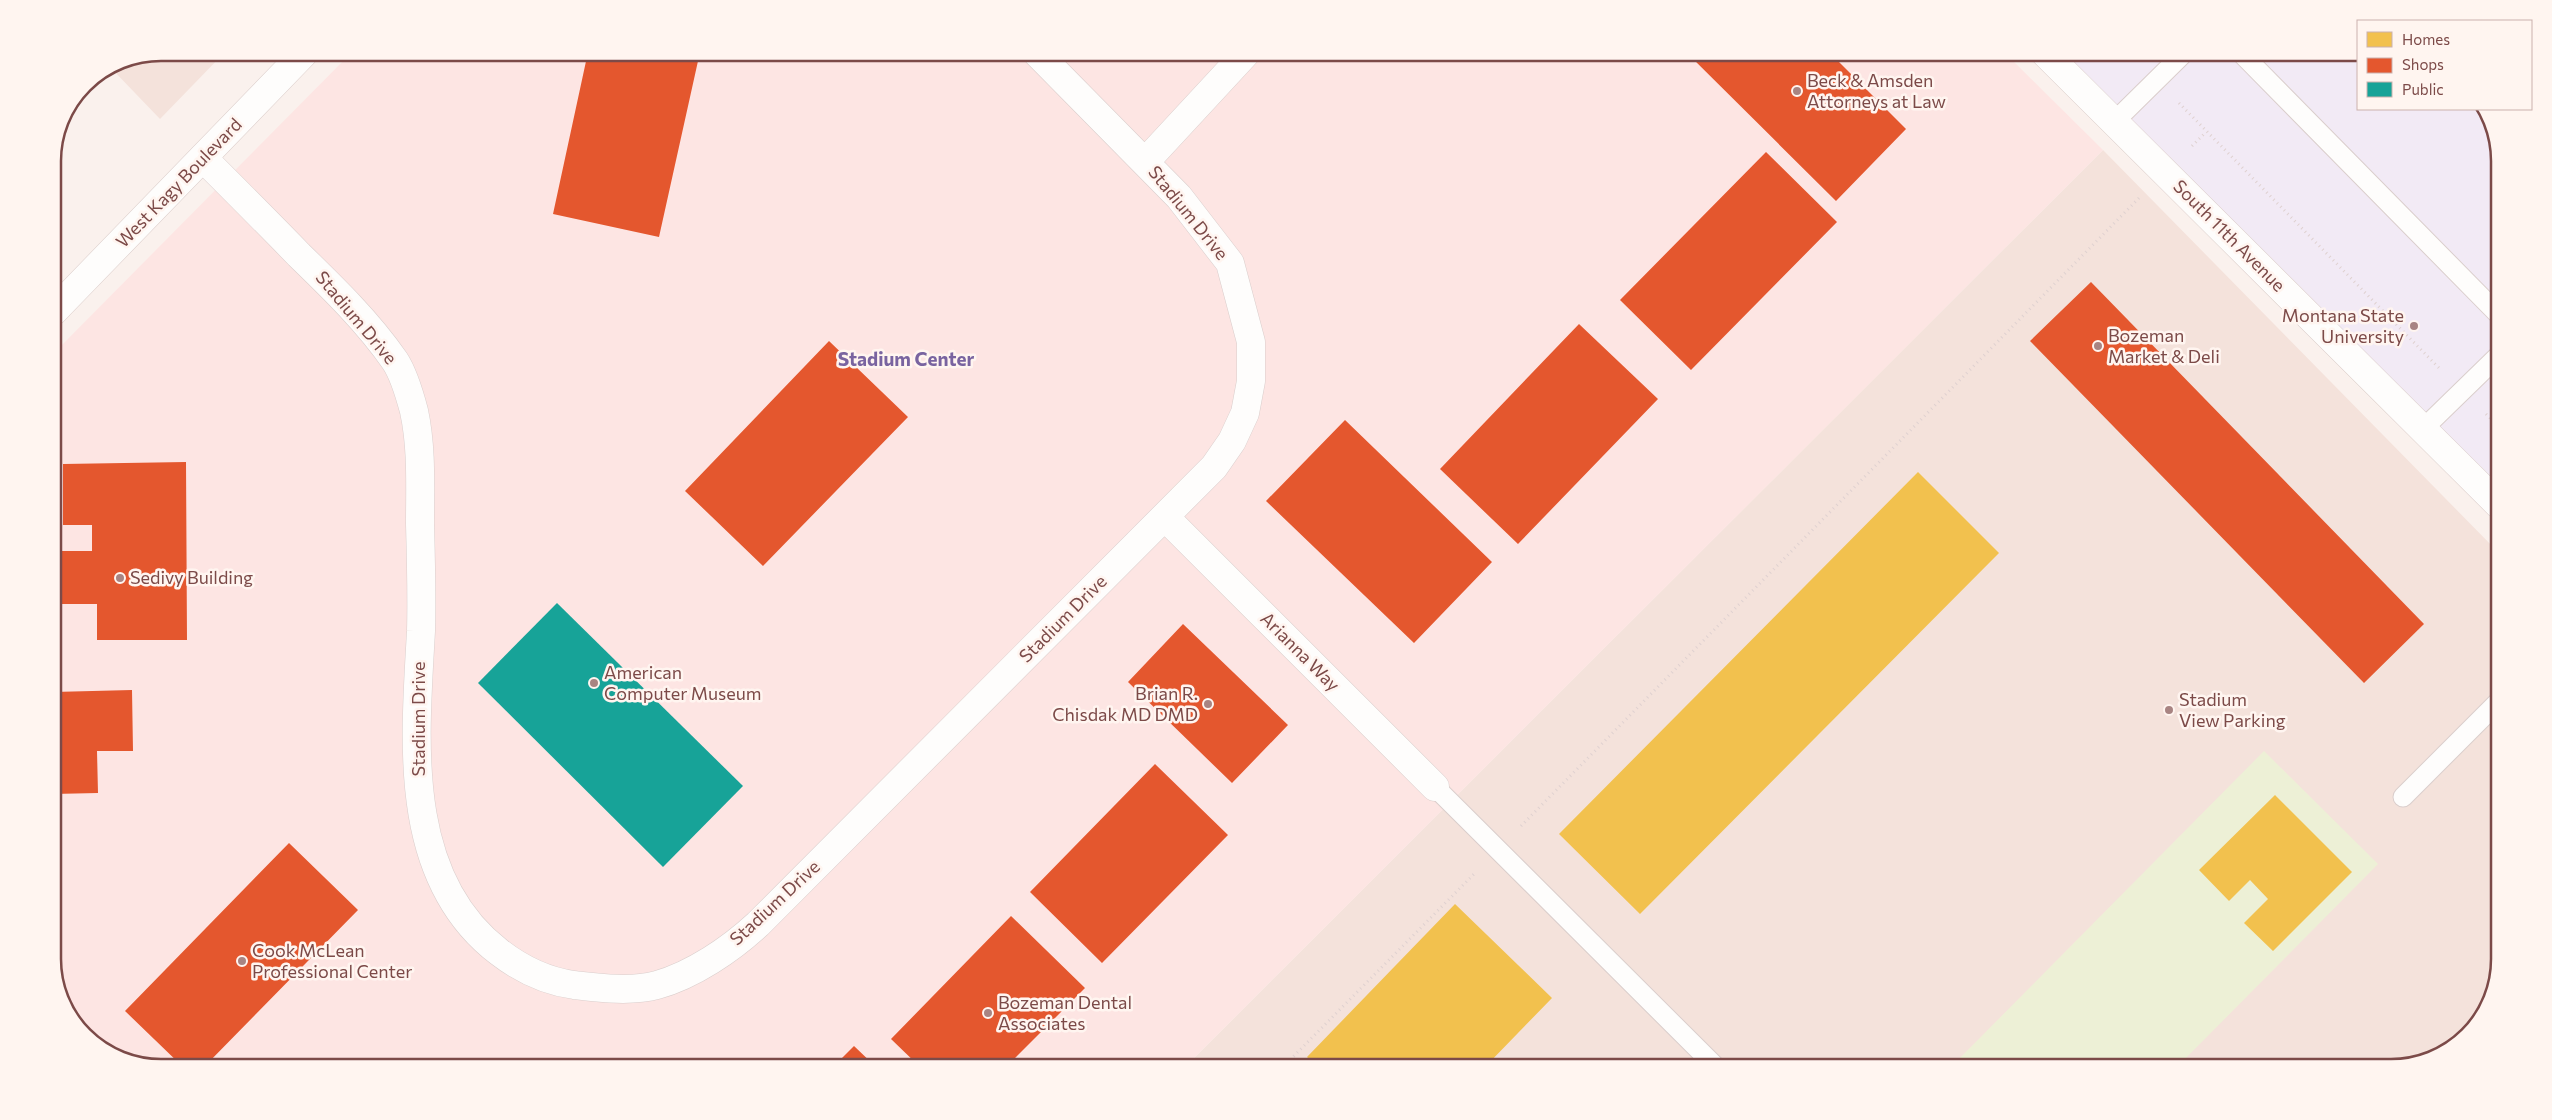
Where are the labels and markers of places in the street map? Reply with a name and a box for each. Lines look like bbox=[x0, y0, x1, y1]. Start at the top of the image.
place label: Beck & Amsden Attorneys at Law bbox=[1807, 69, 1946, 112]
marker: Beck & Amsden Attorneys at Law bbox=[1791, 85, 1803, 97]
place label: Montana State University bbox=[2282, 304, 2404, 347]
marker: Montana State University bbox=[2408, 320, 2420, 332]
place label: Bozeman Market & Deli bbox=[2108, 324, 2220, 367]
marker: Bozeman Market & Deli bbox=[2092, 340, 2104, 352]
place label: Sedivy Building bbox=[130, 566, 253, 588]
marker: Sedivy Building bbox=[114, 572, 126, 584]
place label: American Computer Museum bbox=[604, 661, 762, 704]
marker: American Computer Museum bbox=[588, 677, 600, 689]
place label: Brian R. Chisdak MD DMD bbox=[1052, 682, 1198, 725]
place label: Stadium View Parking bbox=[2179, 688, 2286, 731]
marker: Brian R. Chisdak MD DMD bbox=[1202, 698, 1214, 710]
marker: Stadium View Parking bbox=[2163, 704, 2175, 716]
place label: Cook McLean Professional Center bbox=[252, 939, 413, 982]
marker: Cook McLean Professional Center bbox=[236, 955, 248, 967]
place label: Bozeman Dental Associates bbox=[998, 991, 1132, 1034]
marker: Bozeman Dental Associates bbox=[982, 1007, 994, 1019]

